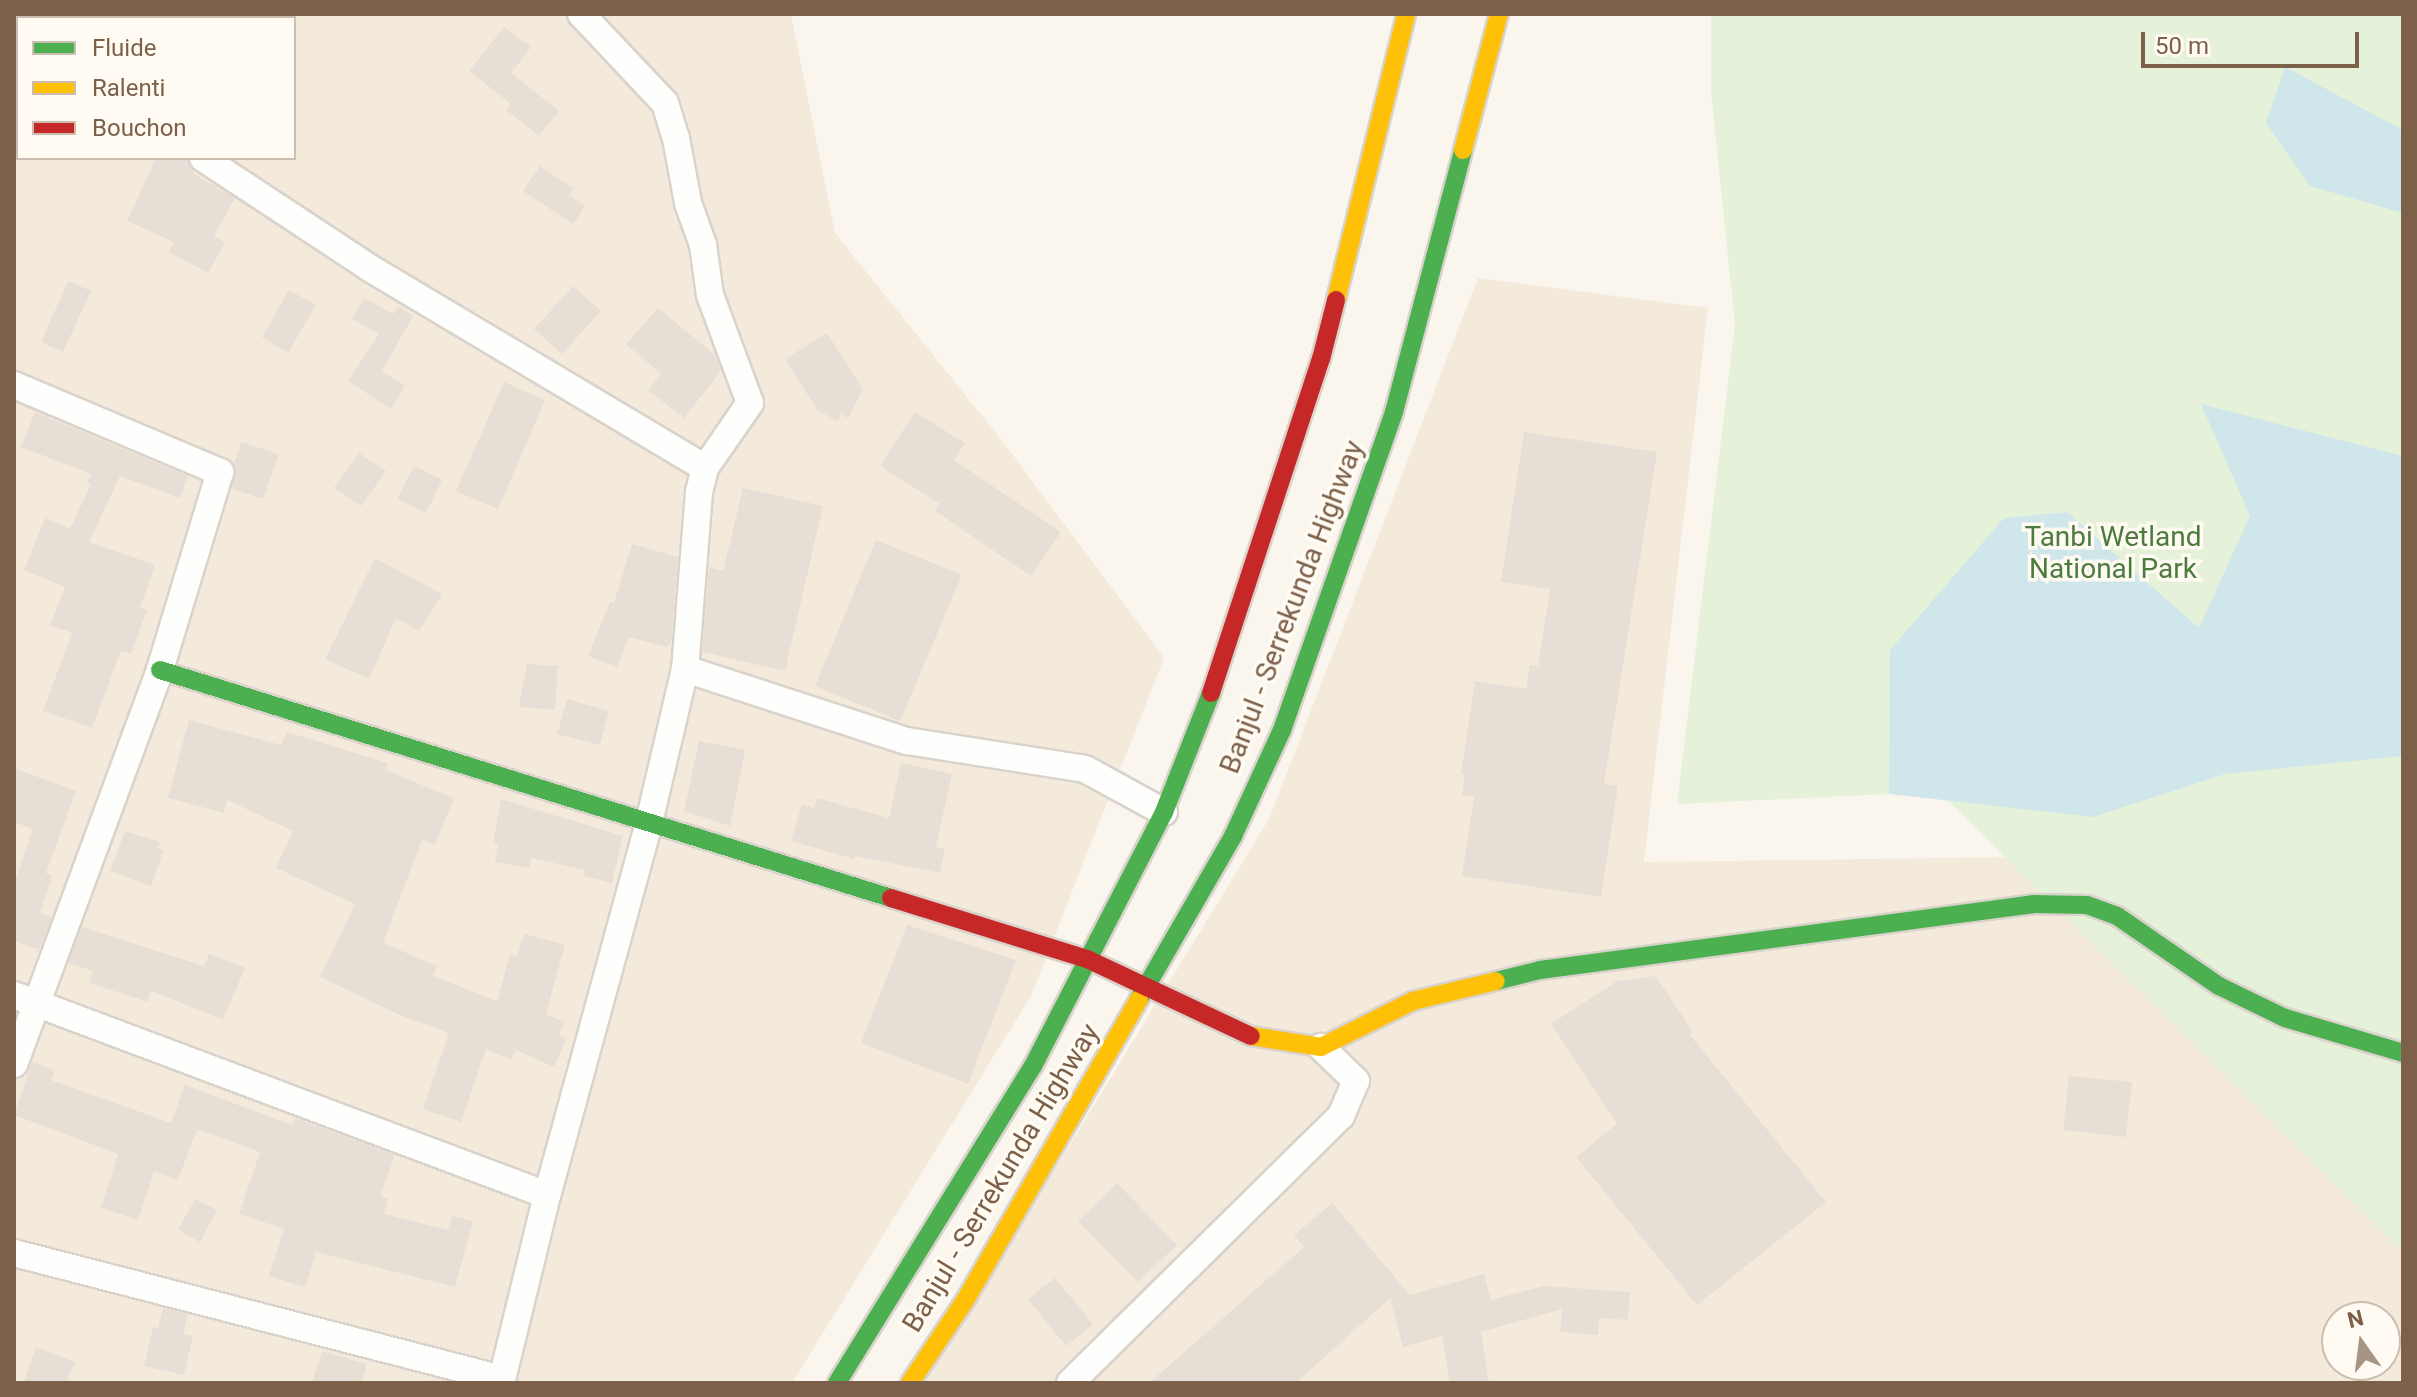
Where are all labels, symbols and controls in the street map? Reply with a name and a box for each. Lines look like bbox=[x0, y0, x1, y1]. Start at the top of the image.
legend bbox=[16, 16, 296, 160]
scale bar bbox=[2145, 16, 2363, 66]
text: 50 m bbox=[2155, 32, 2209, 60]
text: Fluide bbox=[92, 34, 156, 62]
text: Ralenti bbox=[92, 74, 165, 102]
text: Bouchon bbox=[92, 114, 187, 142]
street label: Banjul - Serrekunda Highway bbox=[1213, 436, 1371, 778]
park label: Tanbi Wetland National Park bbox=[2024, 520, 2202, 586]
street label: Banjul - Serrekunda Highway bbox=[895, 1018, 1107, 1338]
north arrow bbox=[2321, 1301, 2401, 1381]
text: N bbox=[2345, 1305, 2366, 1333]

